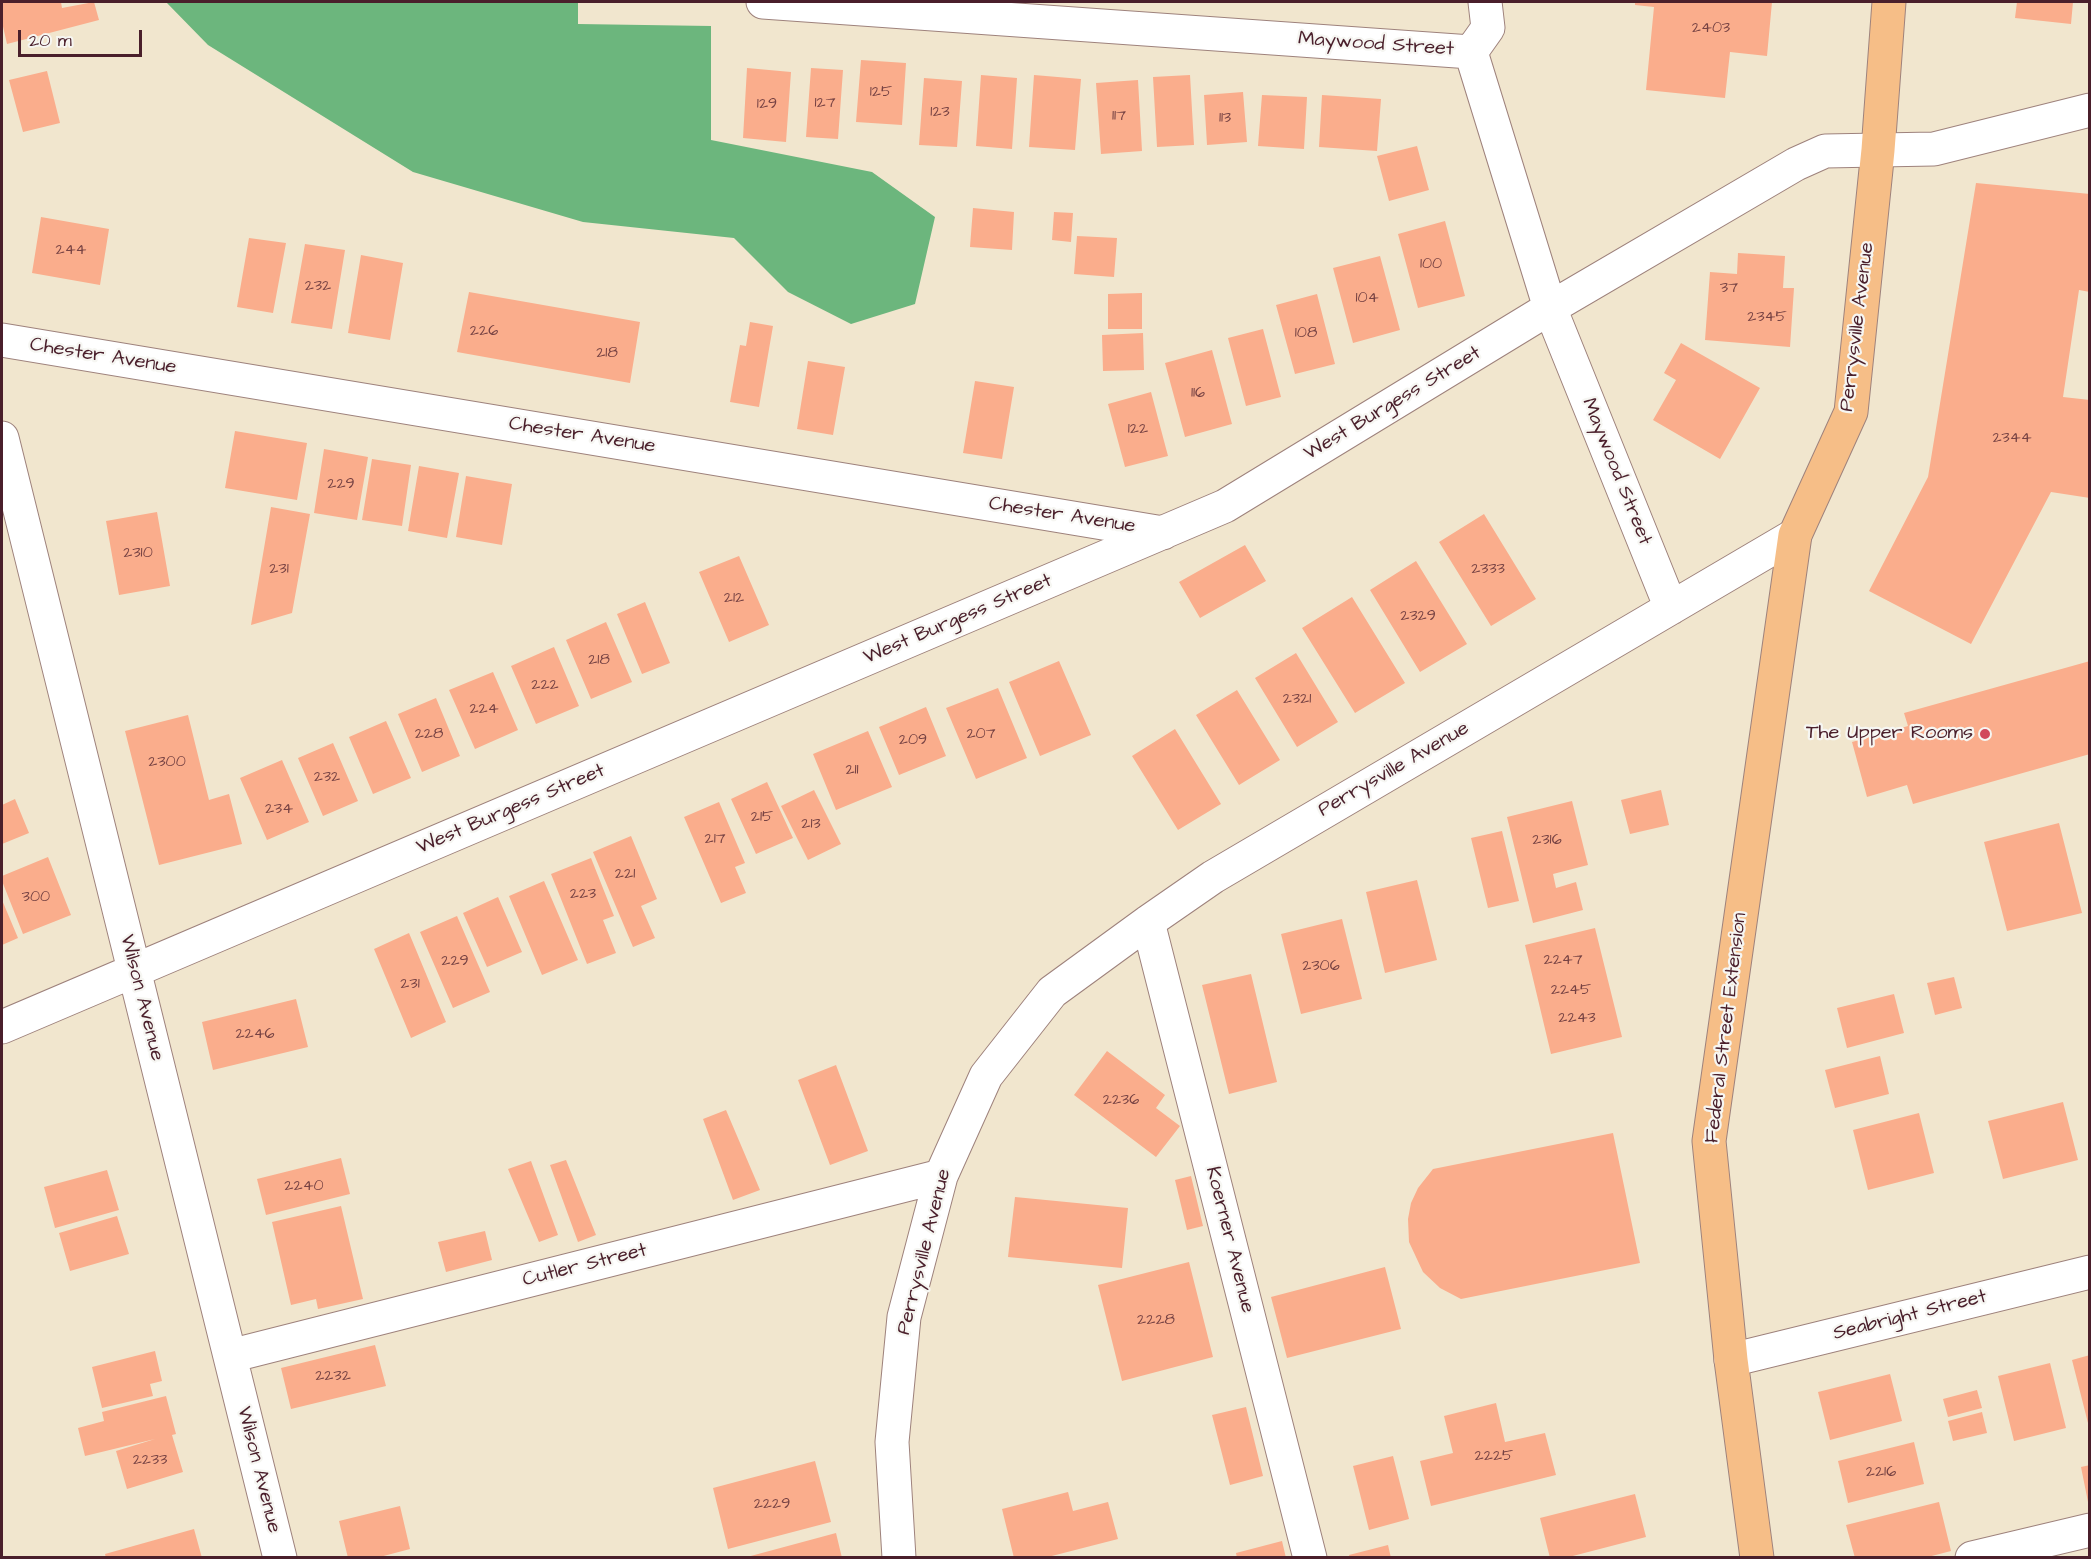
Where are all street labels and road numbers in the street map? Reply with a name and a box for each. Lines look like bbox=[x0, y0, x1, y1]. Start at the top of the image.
street label: Maywood Street bbox=[1297, 28, 1455, 62]
street label: Perrysville Avenue bbox=[1836, 241, 1880, 413]
street label: Chester Avenue bbox=[28, 334, 178, 380]
street label: West Burgess Street bbox=[1300, 342, 1486, 466]
street label: Maywood Street bbox=[1576, 395, 1656, 549]
street label: Chester Avenue bbox=[507, 413, 657, 459]
street label: Chester Avenue bbox=[987, 493, 1137, 539]
street label: West Burgess Street bbox=[860, 569, 1056, 671]
street label: Perrysville Avenue bbox=[1314, 717, 1474, 823]
street label: West Burgess Street bbox=[413, 759, 609, 861]
street label: Federal Street Extension bbox=[1701, 911, 1753, 1145]
street label: Wilson Avenue bbox=[114, 932, 168, 1064]
street label: Koerner Avenue bbox=[1199, 1164, 1259, 1316]
street label: Perrysville Avenue bbox=[893, 1167, 957, 1337]
street label: Cutler Street bbox=[520, 1239, 650, 1293]
street label: Seabright Street bbox=[1831, 1285, 1989, 1347]
street label: Wilson Avenue bbox=[231, 1404, 285, 1536]

